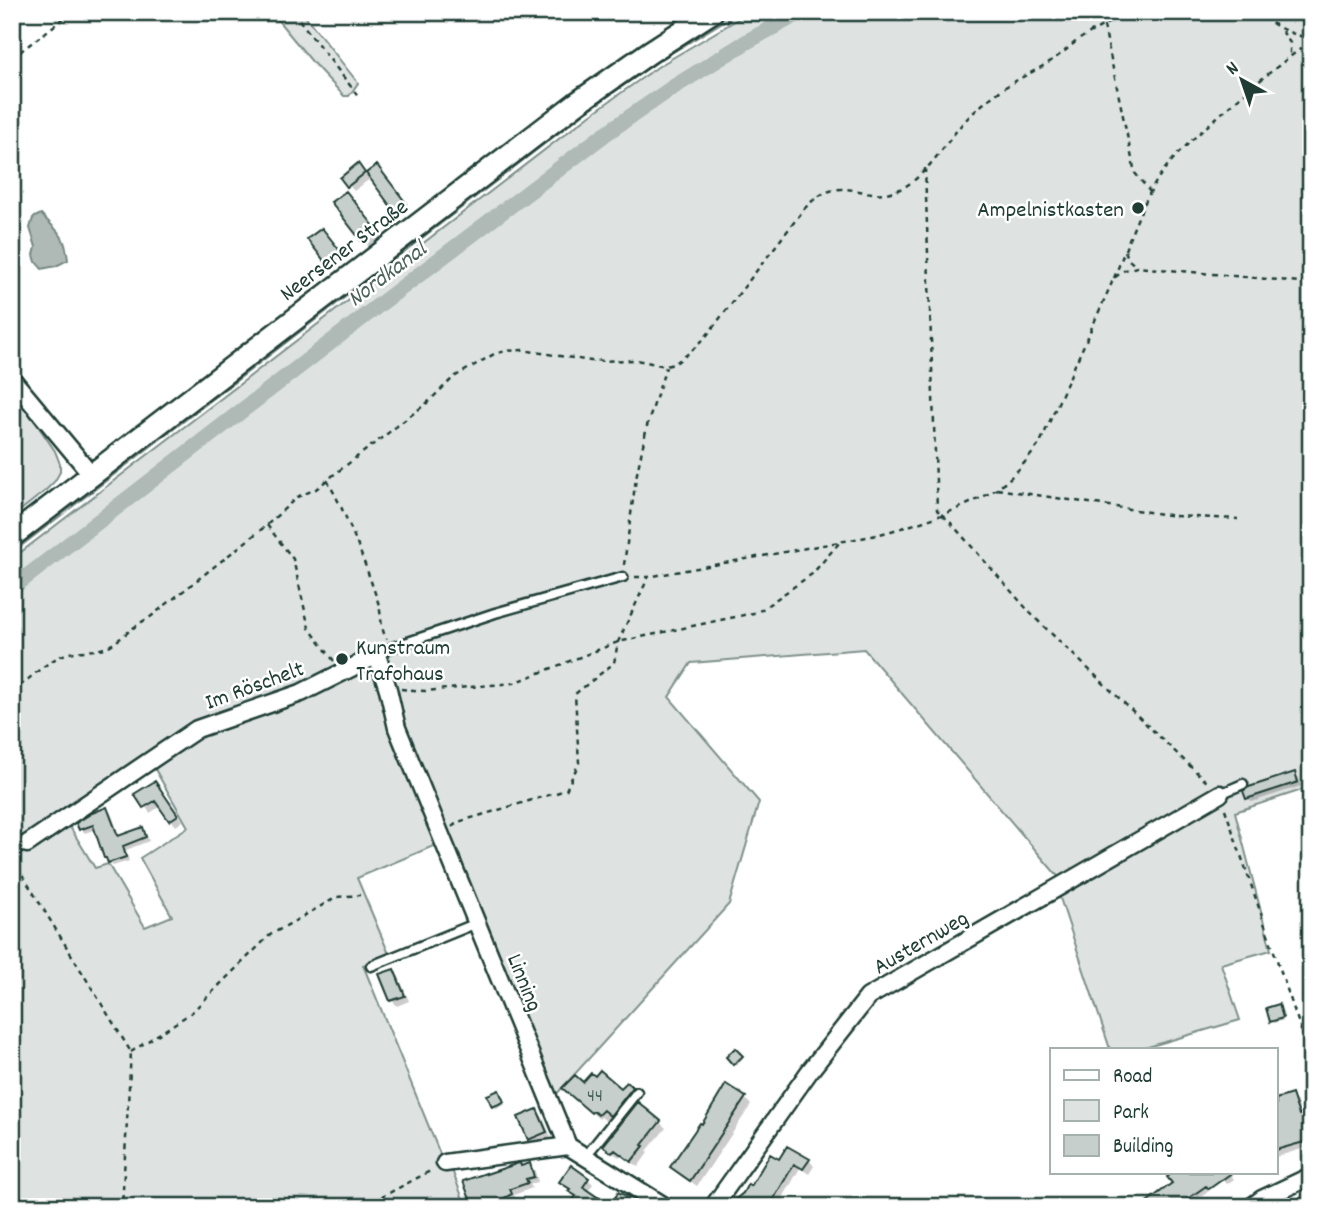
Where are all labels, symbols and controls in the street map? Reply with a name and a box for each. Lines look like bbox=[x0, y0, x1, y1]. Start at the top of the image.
north arrow bbox=[1208, 46, 1278, 116]
text: N bbox=[1221, 56, 1246, 83]
street label: Neersener Straße bbox=[274, 192, 416, 311]
place label: Ampelnistkasten bbox=[977, 195, 1124, 228]
marker: Ampelnistkasten bbox=[1130, 200, 1146, 216]
water label: Nordkanal bbox=[341, 233, 437, 317]
place label: Kunstraum Trafohaus bbox=[356, 633, 450, 692]
marker: Kunstraum Trafohaus bbox=[334, 651, 350, 667]
street label: Im Röschelt bbox=[201, 654, 309, 720]
street label: Austernweg bbox=[868, 904, 975, 985]
street label: Linning bbox=[496, 949, 549, 1017]
legend bbox=[1050, 1048, 1278, 1174]
text: Road bbox=[1113, 1063, 1152, 1093]
house number: 44 bbox=[587, 1084, 603, 1111]
text: Park bbox=[1113, 1099, 1149, 1129]
text: Building bbox=[1113, 1133, 1173, 1163]

